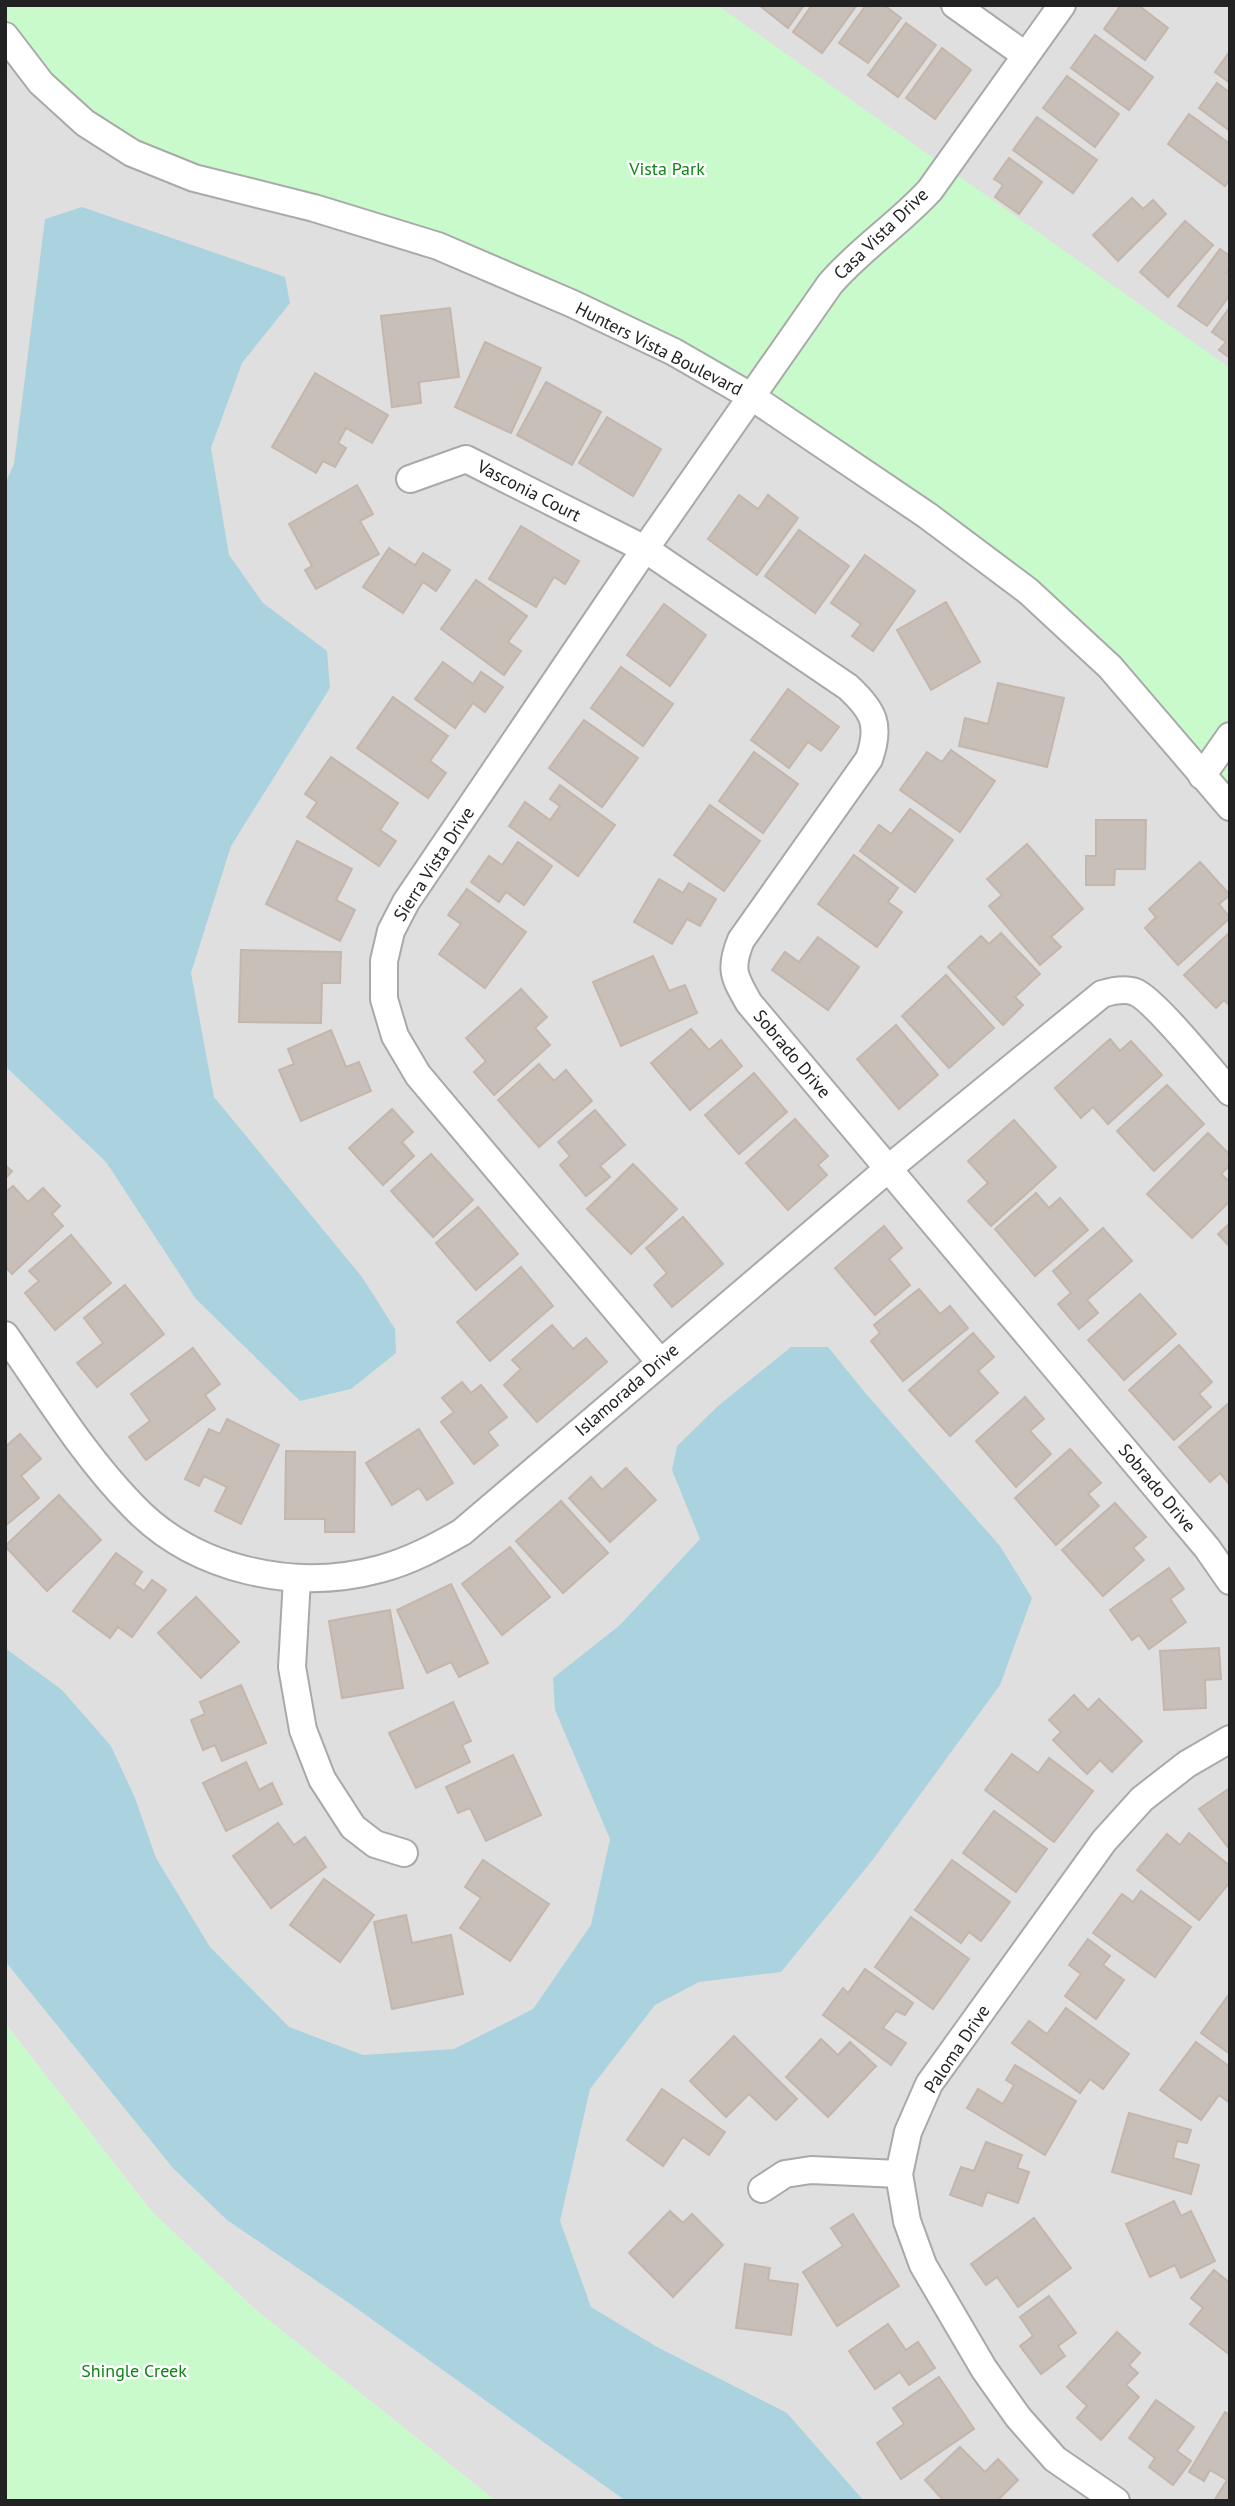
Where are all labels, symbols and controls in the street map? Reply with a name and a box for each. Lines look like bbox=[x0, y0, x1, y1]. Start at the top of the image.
park label: Vista Park bbox=[628, 157, 705, 180]
street label: Casa Vista Drive bbox=[829, 183, 933, 284]
street label: Hunters Vista Boulevard bbox=[572, 296, 747, 401]
street label: Vasconia Court bbox=[473, 454, 585, 527]
street label: Sierra Vista Drive bbox=[388, 802, 479, 925]
street label: Sobrado Drive bbox=[749, 1005, 836, 1103]
street label: Islamorada Drive bbox=[570, 1338, 683, 1441]
street label: Sobrado Drive bbox=[1114, 1439, 1201, 1537]
street label: Paloma Drive bbox=[919, 2000, 995, 2097]
park label: Shingle Creek bbox=[81, 2359, 187, 2382]

